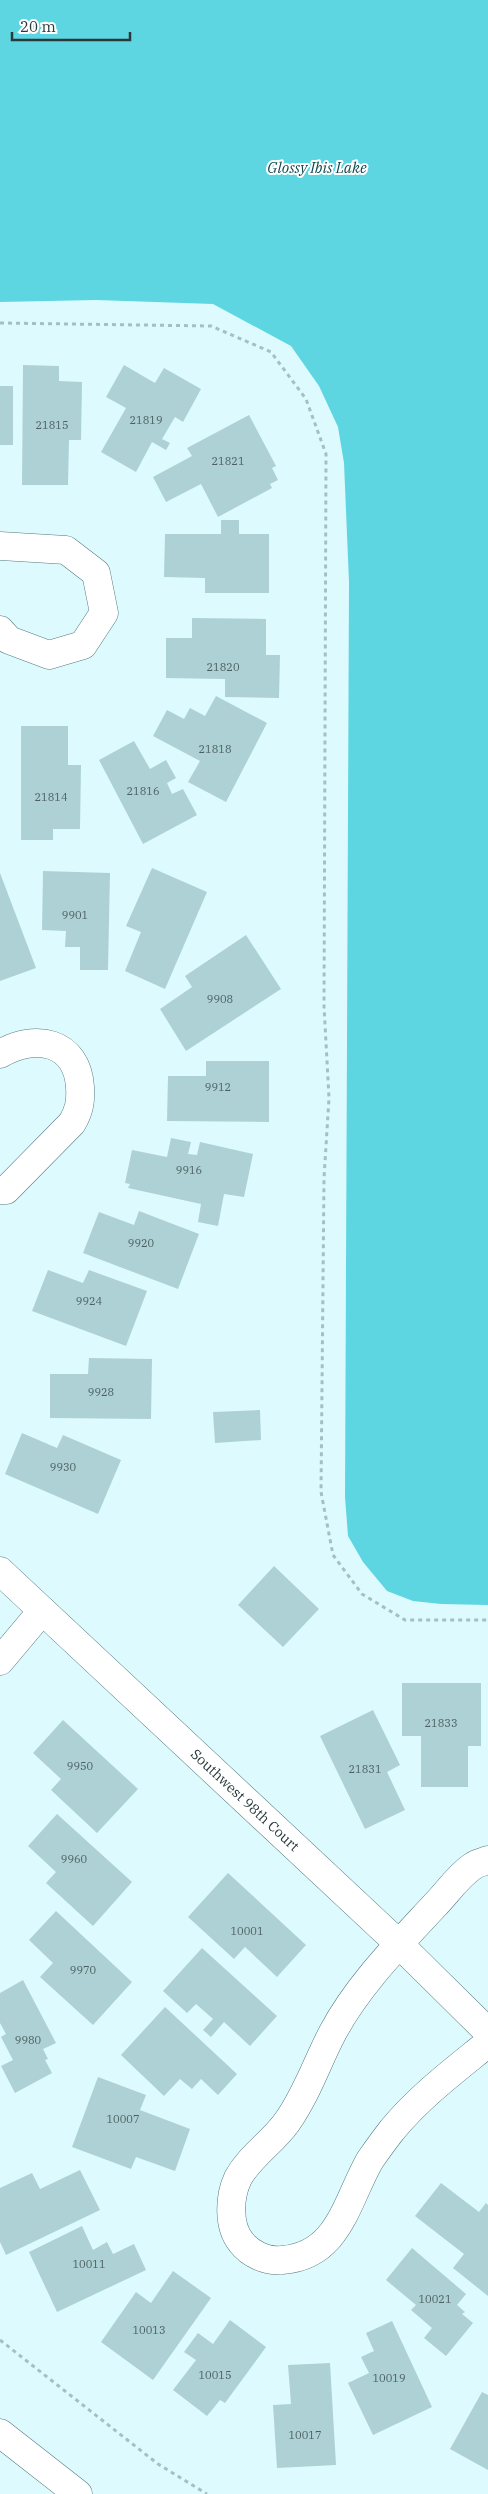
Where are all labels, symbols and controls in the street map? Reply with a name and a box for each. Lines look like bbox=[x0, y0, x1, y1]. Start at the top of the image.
scale bar bbox=[12, 10, 130, 42]
text: 20 m bbox=[20, 17, 56, 36]
water label: Glossy Ibis Lake bbox=[267, 158, 367, 177]
house number: 21819 bbox=[130, 413, 163, 427]
house number: 21815 bbox=[36, 418, 69, 432]
house number: 21821 bbox=[212, 454, 245, 468]
house number: 21820 bbox=[207, 660, 240, 674]
house number: 21818 bbox=[199, 742, 232, 756]
house number: 21816 bbox=[127, 784, 160, 798]
house number: 21814 bbox=[35, 790, 68, 804]
house number: 9901 bbox=[62, 908, 88, 922]
house number: 9908 bbox=[207, 992, 233, 1006]
house number: 9912 bbox=[205, 1080, 231, 1094]
house number: 9916 bbox=[176, 1163, 202, 1177]
house number: 9920 bbox=[128, 1236, 155, 1250]
house number: 9924 bbox=[76, 1294, 103, 1308]
house number: 9928 bbox=[88, 1385, 114, 1399]
house number: 9930 bbox=[50, 1460, 77, 1474]
house number: 21833 bbox=[425, 1716, 458, 1730]
street label: Southwest 98th Court bbox=[187, 1745, 303, 1855]
house number: 9950 bbox=[67, 1759, 94, 1773]
house number: 21831 bbox=[349, 1762, 382, 1776]
house number: 9960 bbox=[61, 1852, 88, 1866]
house number: 10001 bbox=[231, 1924, 264, 1938]
house number: 9970 bbox=[70, 1963, 97, 1977]
house number: 9980 bbox=[15, 2033, 42, 2047]
house number: 10007 bbox=[107, 2112, 140, 2126]
house number: 10011 bbox=[73, 2257, 106, 2271]
house number: 10021 bbox=[419, 2292, 452, 2306]
house number: 10013 bbox=[133, 2323, 166, 2337]
house number: 10015 bbox=[199, 2368, 232, 2382]
house number: 10019 bbox=[373, 2371, 406, 2385]
house number: 10017 bbox=[289, 2428, 322, 2442]

